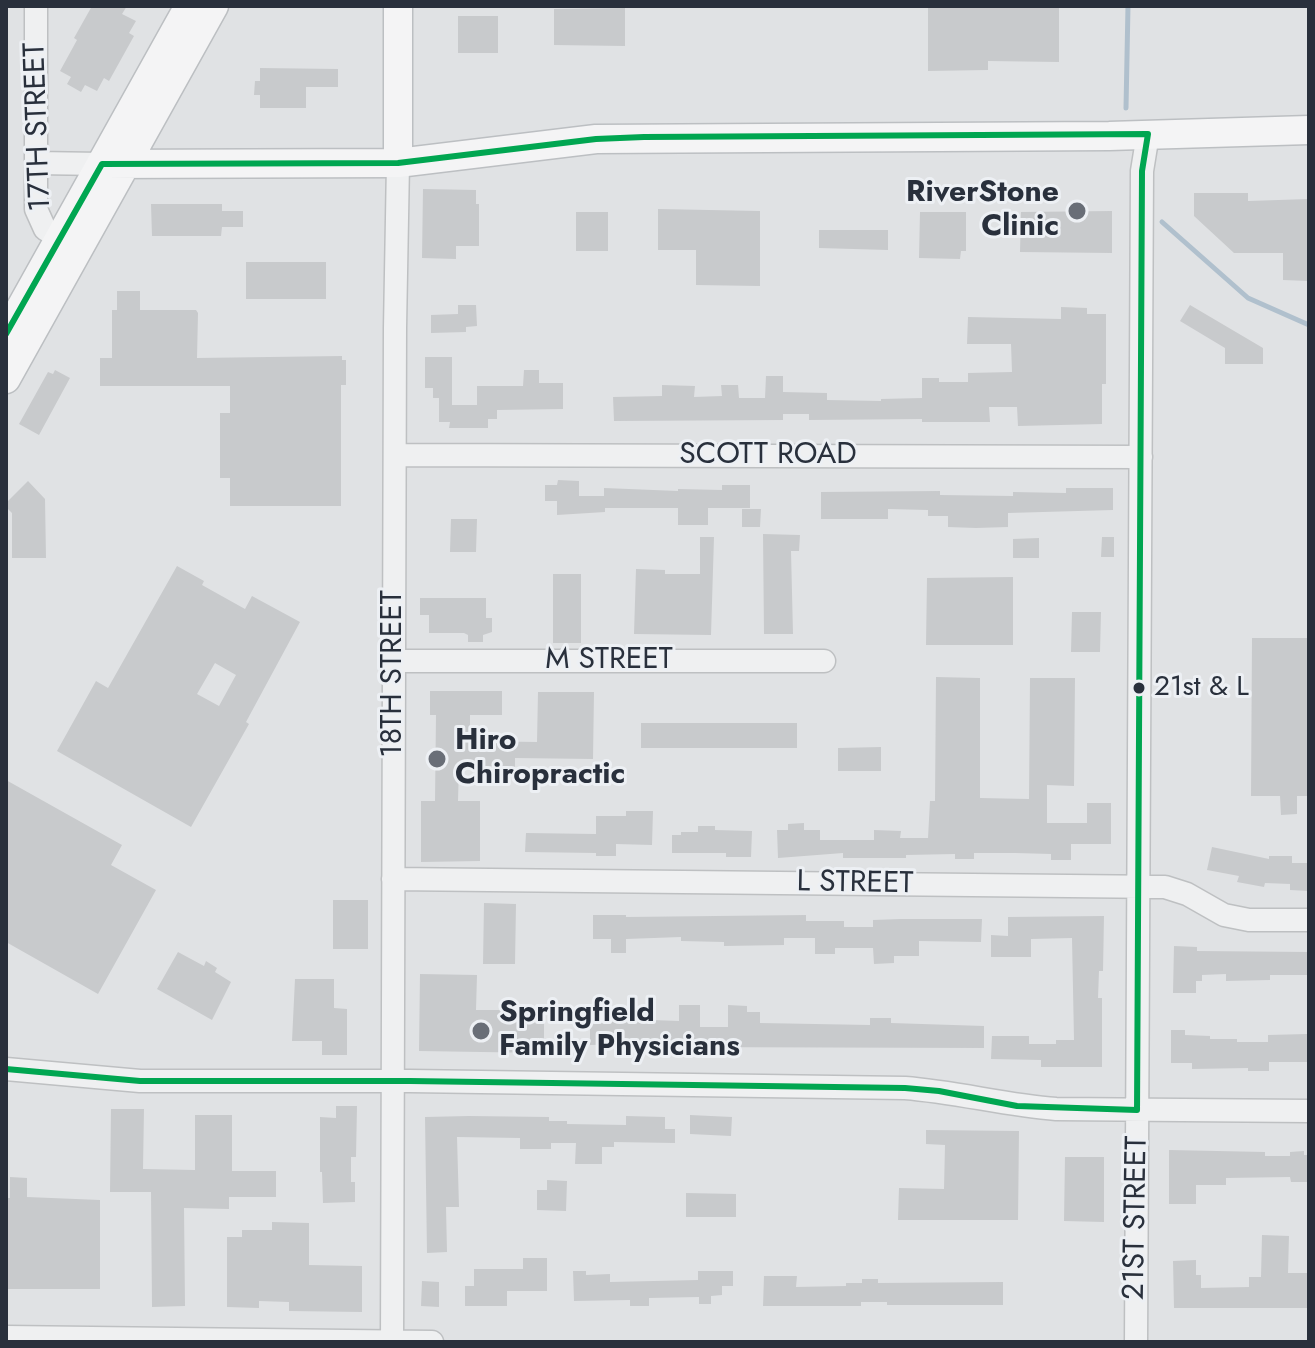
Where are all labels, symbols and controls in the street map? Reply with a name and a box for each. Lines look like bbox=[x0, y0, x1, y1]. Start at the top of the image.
street label: 17TH STREET bbox=[18, 42, 60, 212]
place label: RiverStone Clinic bbox=[906, 176, 1059, 246]
marker: RiverStone Clinic bbox=[1066, 200, 1088, 222]
street label: SCOTT ROAD bbox=[679, 438, 857, 474]
street label: 18TH STREET bbox=[376, 590, 412, 758]
street label: M STREET bbox=[545, 643, 673, 679]
place label: 21st & L bbox=[1154, 671, 1249, 705]
marker: 21st & L bbox=[1131, 680, 1147, 696]
place label: Hiro Chiropractic bbox=[455, 724, 625, 794]
marker: Hiro Chiropractic bbox=[426, 748, 448, 770]
street label: L STREET bbox=[796, 865, 914, 903]
place label: Springfield Family Physicians bbox=[499, 996, 740, 1066]
marker: Springfield Family Physicians bbox=[470, 1020, 492, 1042]
street label: 21ST STREET bbox=[1118, 1136, 1156, 1300]

